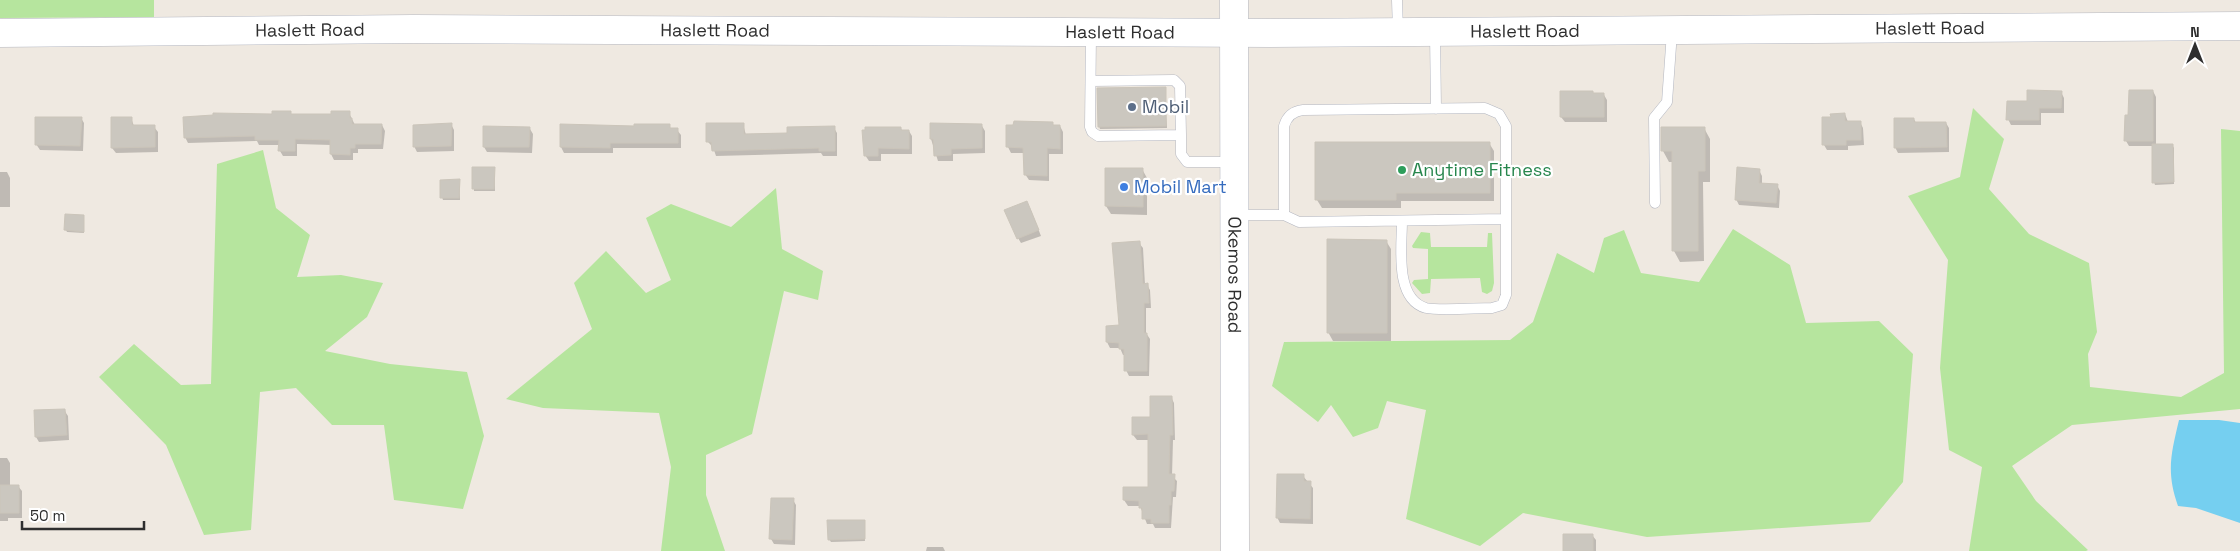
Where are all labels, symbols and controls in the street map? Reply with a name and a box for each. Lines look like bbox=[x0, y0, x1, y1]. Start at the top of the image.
street label: Haslett Road bbox=[1875, 16, 1985, 40]
street label: Haslett Road bbox=[255, 17, 365, 42]
street label: Haslett Road bbox=[660, 18, 770, 42]
street label: Haslett Road bbox=[1470, 19, 1580, 43]
street label: Haslett Road bbox=[1065, 20, 1175, 44]
north arrow bbox=[2170, 20, 2220, 70]
text: N bbox=[2190, 23, 2200, 41]
place label: Mobil bbox=[1142, 95, 1189, 118]
marker: Mobil bbox=[1126, 101, 1138, 113]
place label: Anytime Fitness bbox=[1412, 158, 1552, 181]
marker: Anytime Fitness bbox=[1396, 164, 1408, 176]
place label: Mobil Mart bbox=[1134, 175, 1227, 198]
marker: Mobil Mart bbox=[1118, 181, 1130, 193]
street label: Okemos Road bbox=[1223, 217, 1247, 333]
scale bar bbox=[22, 498, 145, 530]
text: 50 m bbox=[30, 506, 65, 525]

